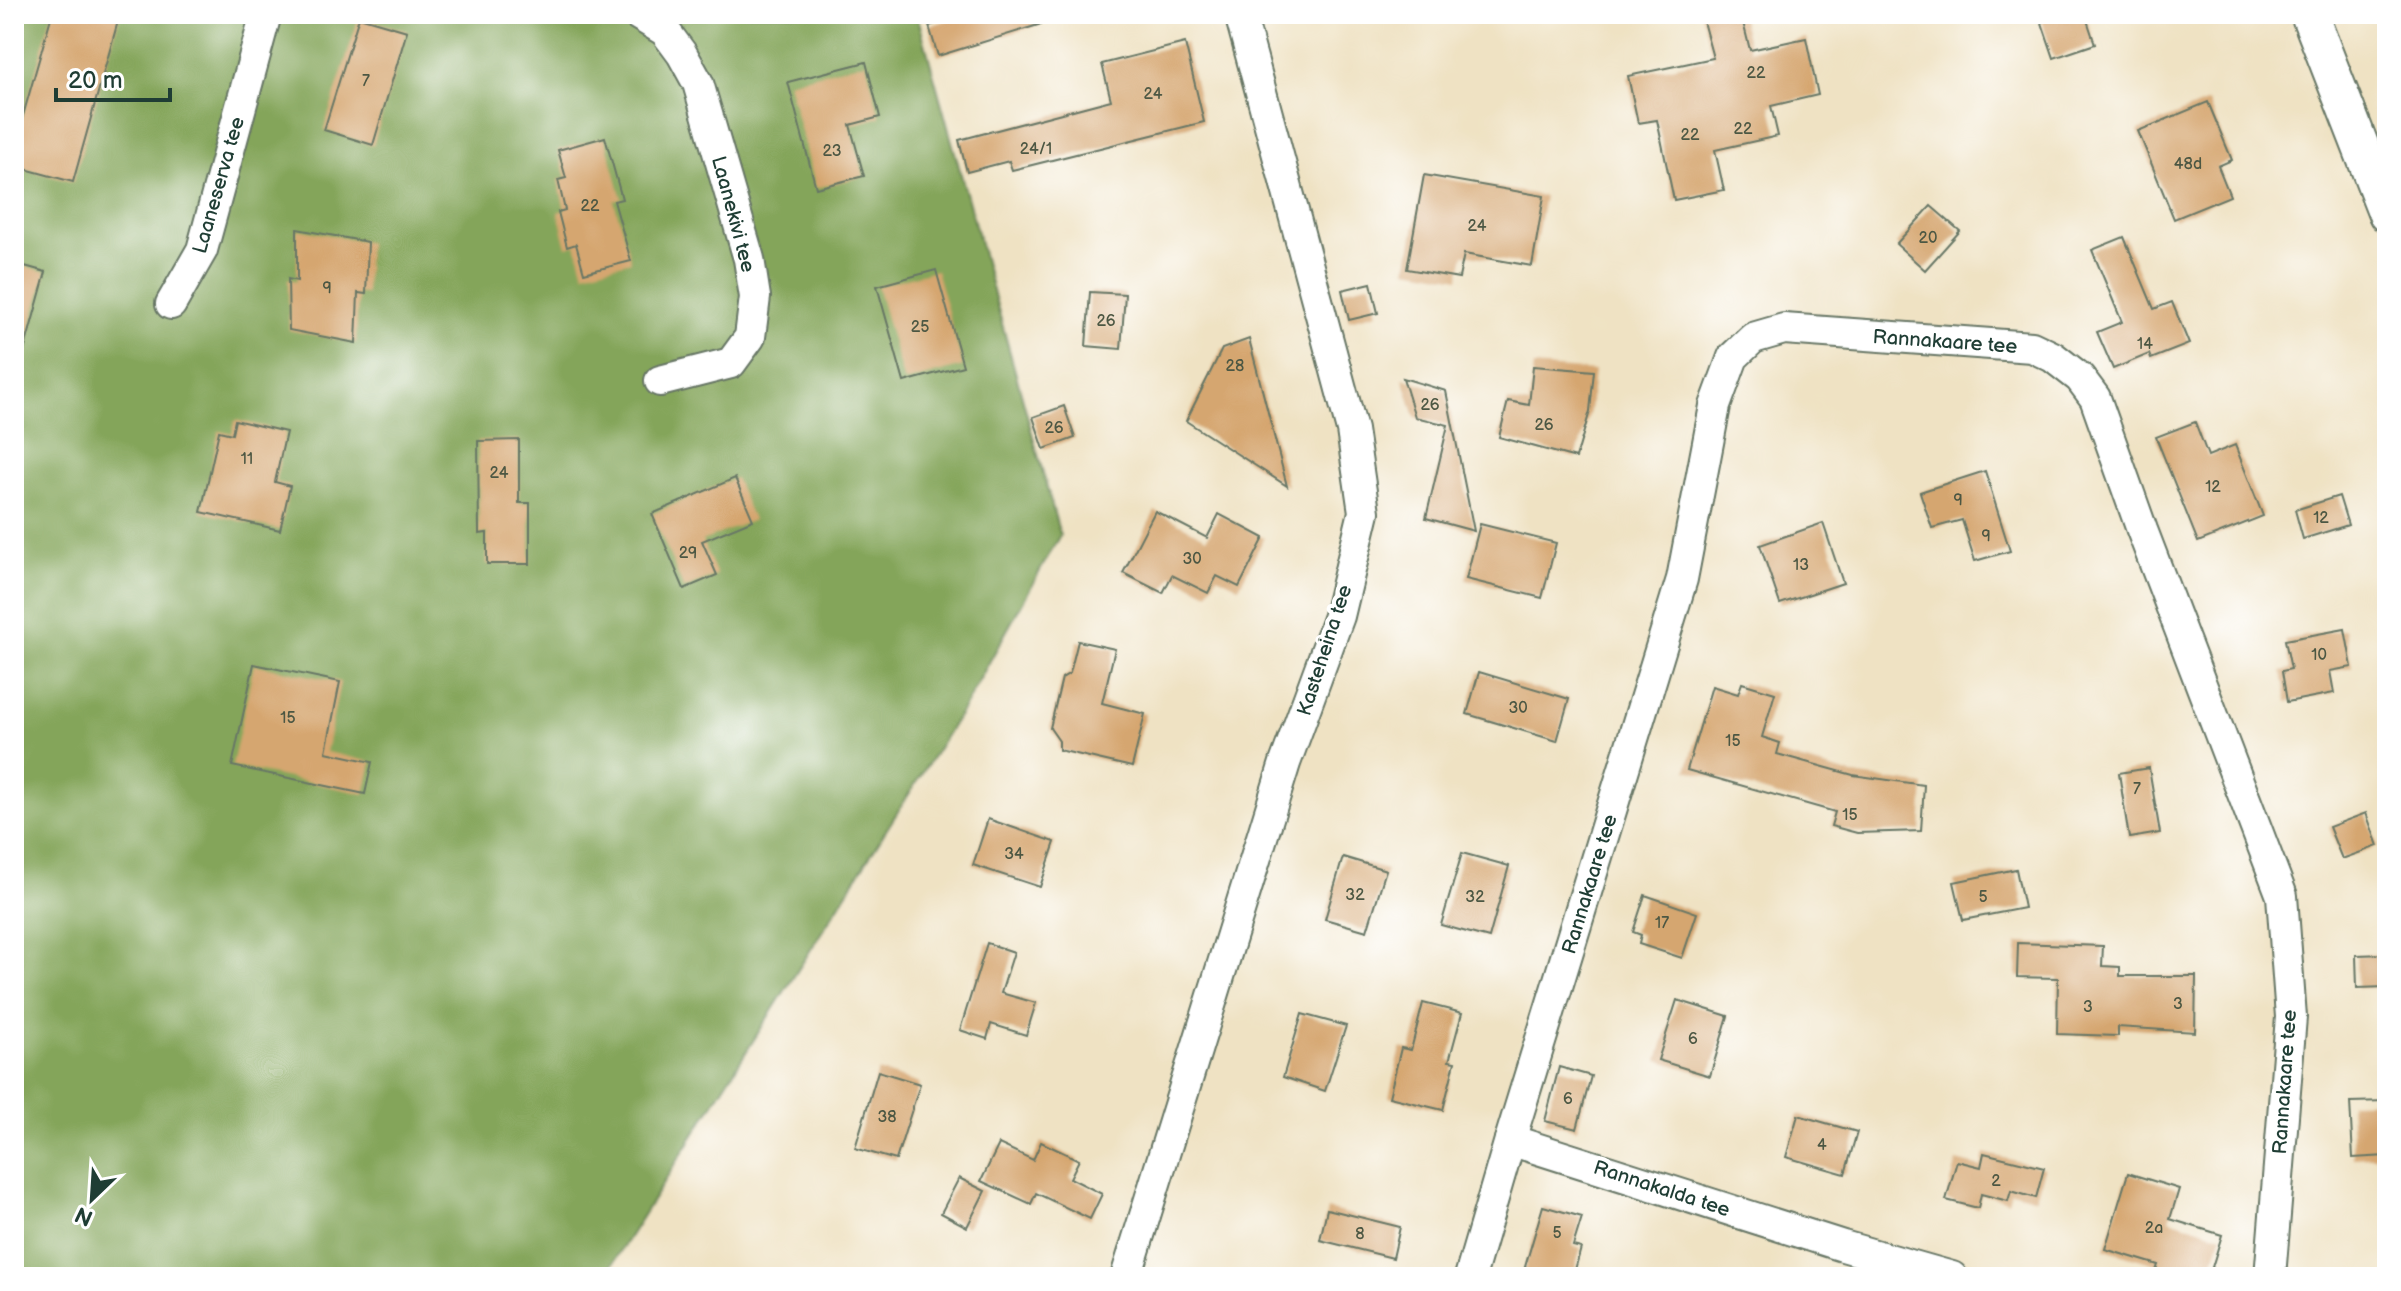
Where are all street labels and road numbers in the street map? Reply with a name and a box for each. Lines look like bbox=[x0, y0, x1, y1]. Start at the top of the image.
street label: Laaneserva tee bbox=[188, 114, 250, 256]
street label: Laanekivi tee bbox=[706, 153, 760, 275]
street label: Rannakaare tee bbox=[1872, 325, 2018, 359]
street label: Kasteheina tee bbox=[1292, 582, 1357, 719]
street label: Rannakaare tee bbox=[1557, 811, 1623, 957]
street label: Rannakaare tee bbox=[2268, 1009, 2302, 1155]
street label: Rannakalda tee bbox=[1590, 1156, 1733, 1222]

